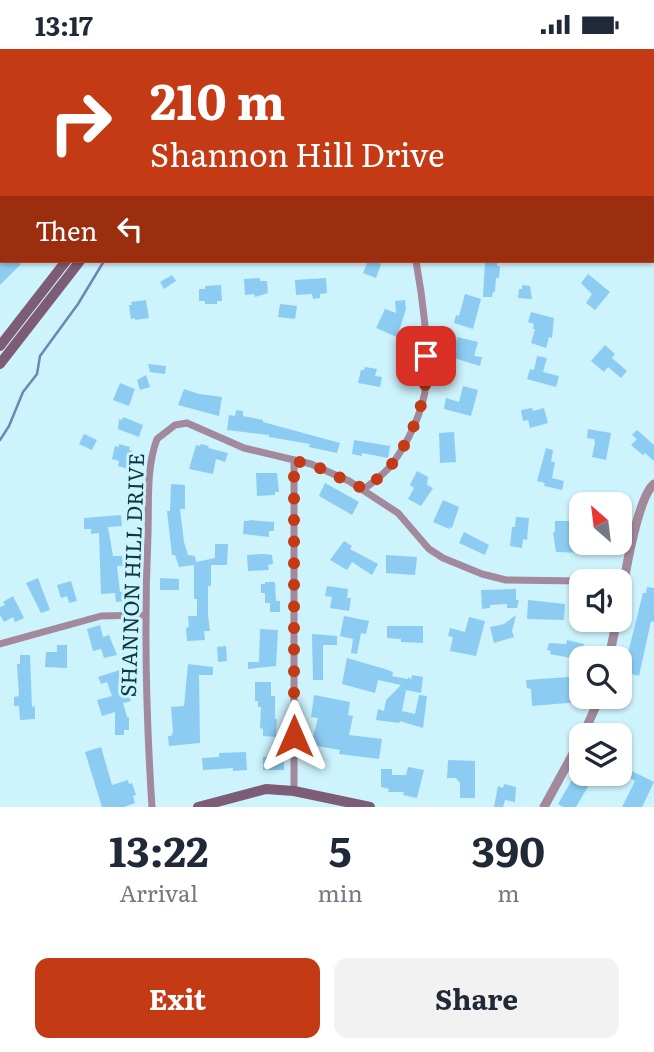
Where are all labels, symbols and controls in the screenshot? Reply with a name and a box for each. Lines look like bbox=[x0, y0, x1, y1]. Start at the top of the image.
text: 13:17 bbox=[35, 5, 93, 44]
text: 210 m bbox=[150, 62, 285, 135]
icon: right bbox=[35, 77, 126, 168]
text: Shannon Hill Drive bbox=[150, 129, 445, 177]
text: Then bbox=[35, 210, 97, 249]
icon: left bbox=[111, 210, 149, 248]
pin bbox=[396, 326, 456, 386]
icon: arrive bbox=[407, 337, 445, 375]
street label: SHANNON HILL DRIVE bbox=[111, 452, 150, 697]
north arrow bbox=[569, 492, 632, 555]
map controls bbox=[569, 492, 632, 786]
button: sound bbox=[569, 569, 632, 632]
button: search bbox=[569, 646, 632, 709]
position arrow bbox=[257, 699, 331, 773]
button: layers bbox=[569, 723, 632, 786]
text: 13:22 bbox=[109, 818, 209, 880]
text: 5 bbox=[329, 818, 351, 880]
text: 390 bbox=[472, 818, 545, 880]
text: Arrival bbox=[119, 875, 198, 909]
text: min bbox=[317, 875, 363, 909]
text: m bbox=[497, 875, 519, 909]
button: Exit bbox=[35, 958, 320, 1038]
button: Share bbox=[334, 958, 619, 1038]

